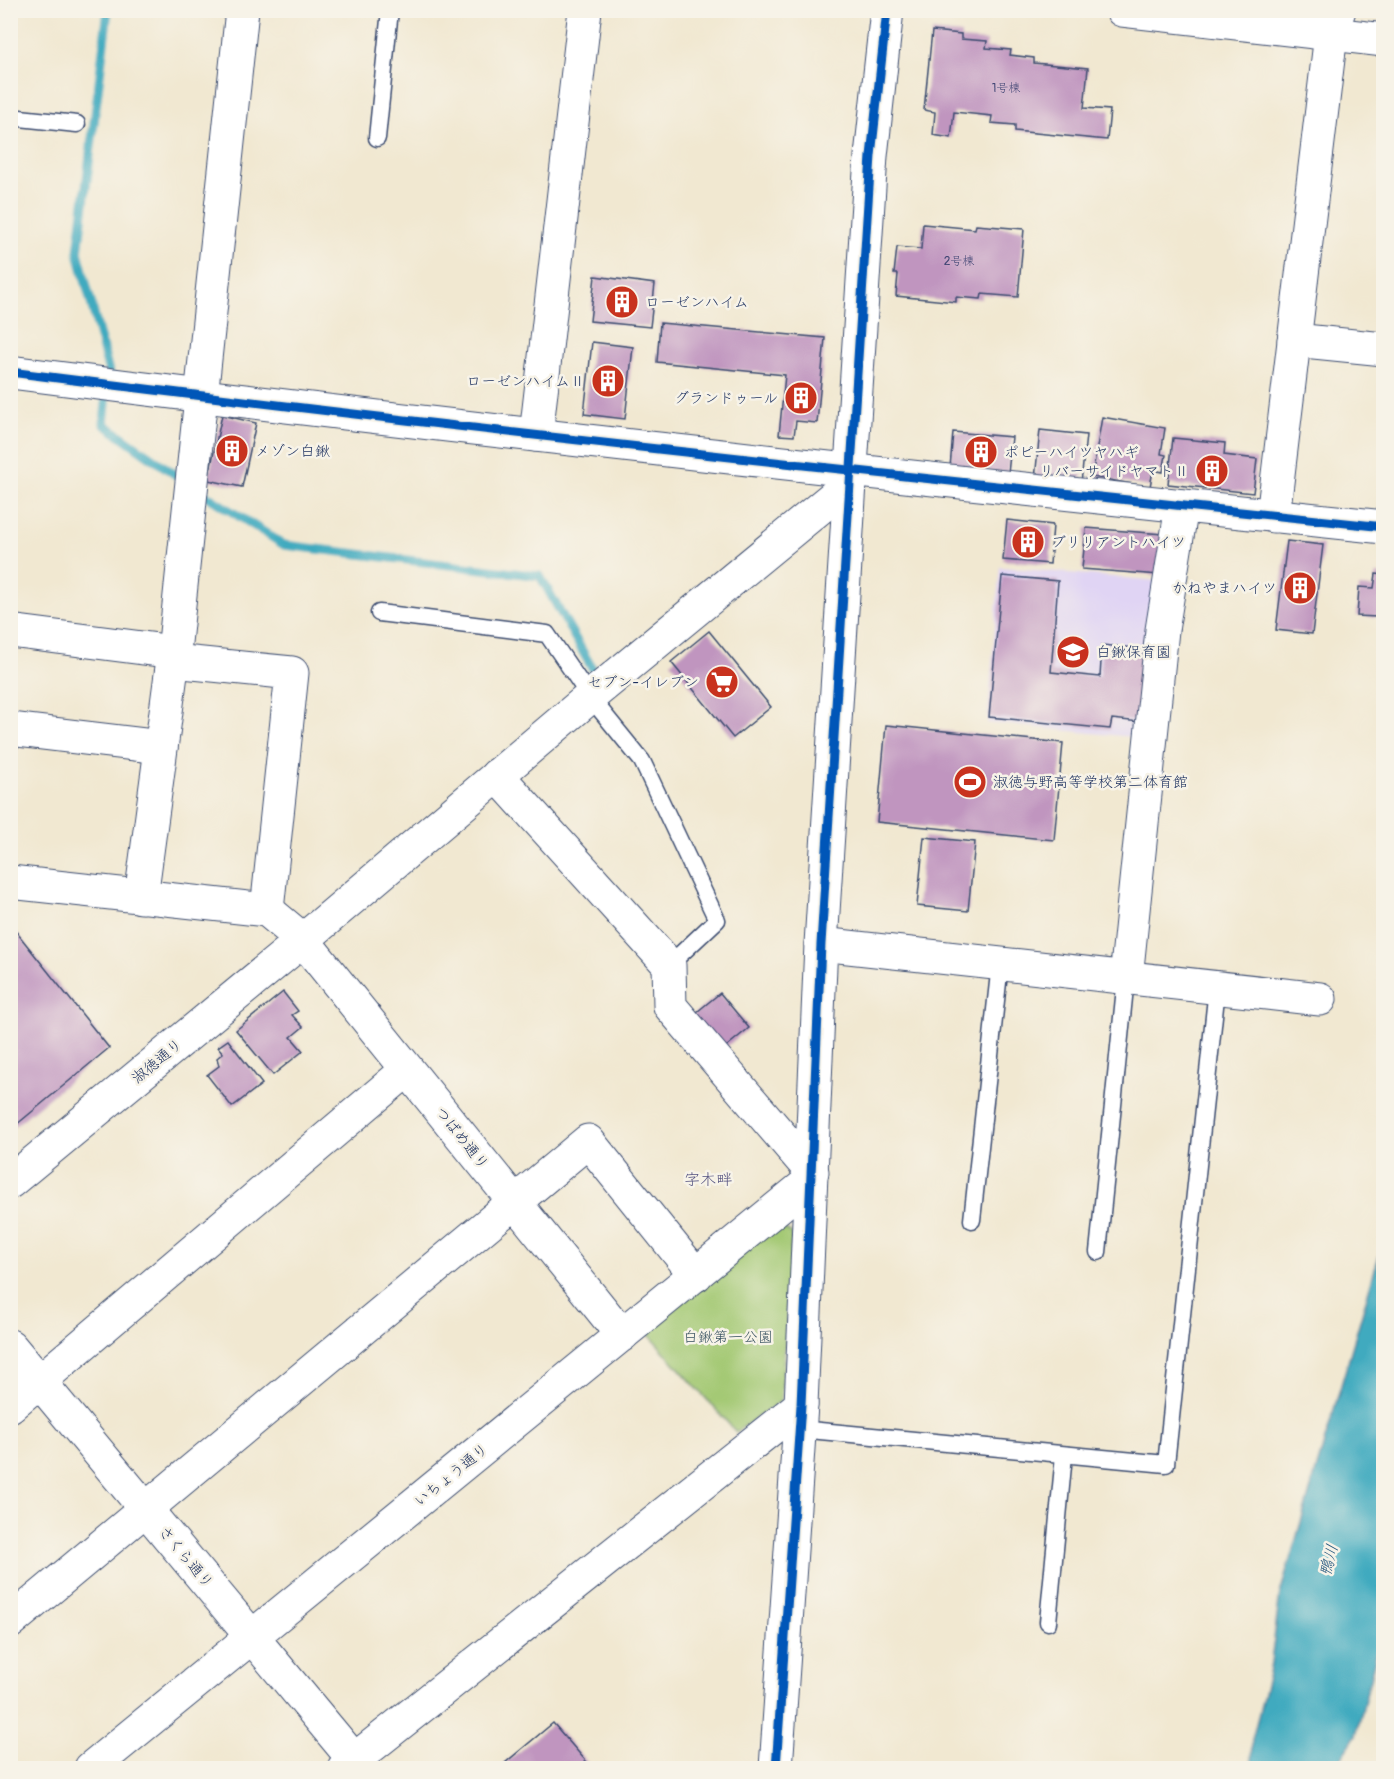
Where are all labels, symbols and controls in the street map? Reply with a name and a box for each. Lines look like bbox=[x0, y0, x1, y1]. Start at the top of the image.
house number: 1号棟 bbox=[992, 81, 1020, 96]
house number: 2号棟 bbox=[944, 254, 974, 269]
building icon: ローゼンハイム bbox=[604, 284, 640, 320]
place label: ローゼンハイム bbox=[645, 293, 749, 312]
building icon: ローゼンハイムⅡ bbox=[590, 363, 626, 399]
place label: ローゼンハイムⅡ bbox=[466, 372, 585, 391]
building icon: グランドゥール bbox=[783, 380, 819, 416]
place label: グランドゥール bbox=[674, 389, 778, 408]
building icon: メゾン白鍬 bbox=[214, 433, 250, 469]
building icon: ポピーハイツヤハギ bbox=[963, 434, 999, 470]
place label: メゾン白鍬 bbox=[255, 442, 330, 461]
place label: ポピーハイツヤハギ bbox=[1004, 443, 1139, 462]
building icon: リバーサイドヤマトⅡ bbox=[1194, 453, 1230, 489]
place label: リバーサイドヤマトⅡ bbox=[1039, 462, 1189, 481]
building icon: ブリリアントハイツ bbox=[1010, 524, 1046, 560]
place label: ブリリアントハイツ bbox=[1051, 533, 1186, 552]
building icon: かねやまハイツ bbox=[1282, 570, 1318, 606]
place label: かねやまハイツ bbox=[1172, 579, 1277, 598]
school or university icon: 白鍬保育園 bbox=[1055, 634, 1091, 670]
place label: 白鍬保育園 bbox=[1096, 643, 1171, 662]
supermarket icon: セブン-イレブン bbox=[704, 664, 740, 700]
place label: セブン-イレブン bbox=[588, 673, 699, 692]
sports icon: 淑徳与野高等学校第二体育館 bbox=[952, 764, 988, 800]
place label: 淑徳与野高等学校第二体育館 bbox=[993, 773, 1188, 792]
street label: 淑徳通り bbox=[128, 1035, 186, 1088]
street label: つばめ通り bbox=[431, 1103, 493, 1173]
district label: 字木畔 bbox=[684, 1170, 732, 1190]
park label: 白鍬第一公園 bbox=[683, 1328, 773, 1347]
street label: いちょう通り bbox=[410, 1440, 492, 1511]
street label: さくら通り bbox=[154, 1522, 217, 1592]
water label: 鴨川 bbox=[1315, 1542, 1343, 1578]

